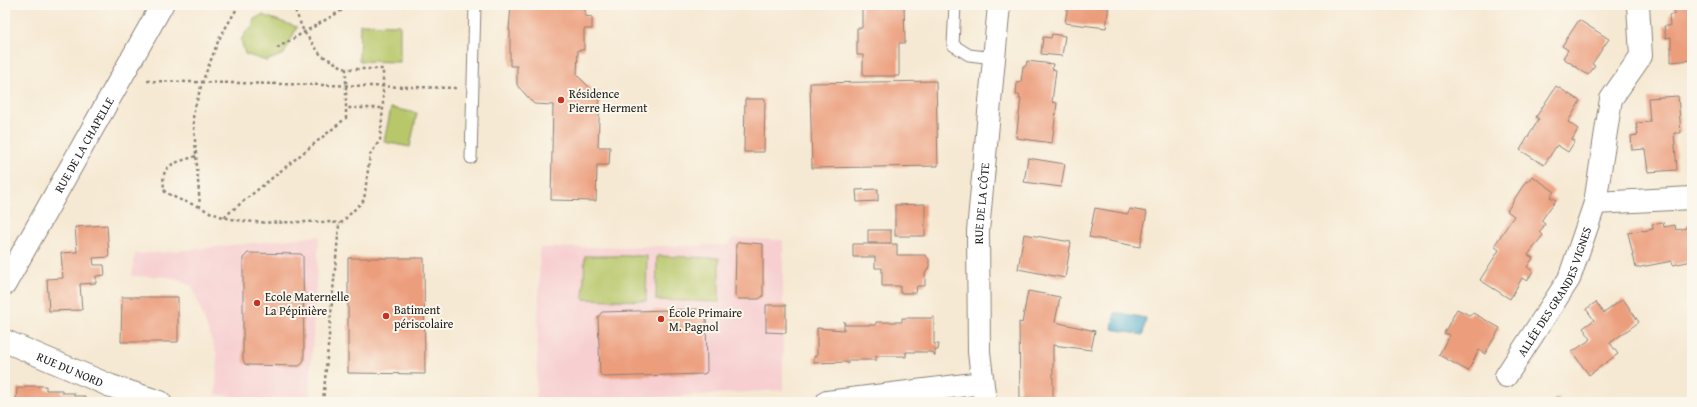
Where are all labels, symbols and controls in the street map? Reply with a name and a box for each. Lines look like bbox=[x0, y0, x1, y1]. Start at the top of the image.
place label: Résidence Pierre Herment bbox=[569, 85, 648, 116]
street label: RUE DE LA CHAPELLE bbox=[50, 94, 117, 196]
marker: Résidence Pierre Herment bbox=[556, 95, 566, 105]
street label: RUE DE LA CÔTE bbox=[969, 162, 993, 244]
street label: ALLÉE DES GRANDES VIGNES bbox=[1513, 224, 1595, 359]
place label: Ecole Maternelle La Pépinière bbox=[265, 288, 350, 319]
marker: Ecole Maternelle La Pépinière bbox=[252, 298, 262, 308]
place label: Batiment périscolaire bbox=[394, 301, 454, 332]
place label: École Primaire M. Pagnol bbox=[669, 304, 743, 335]
marker: Batiment périscolaire bbox=[381, 311, 391, 321]
marker: École Primaire M. Pagnol bbox=[656, 314, 666, 324]
street label: RUE DU NORD bbox=[34, 347, 106, 390]

